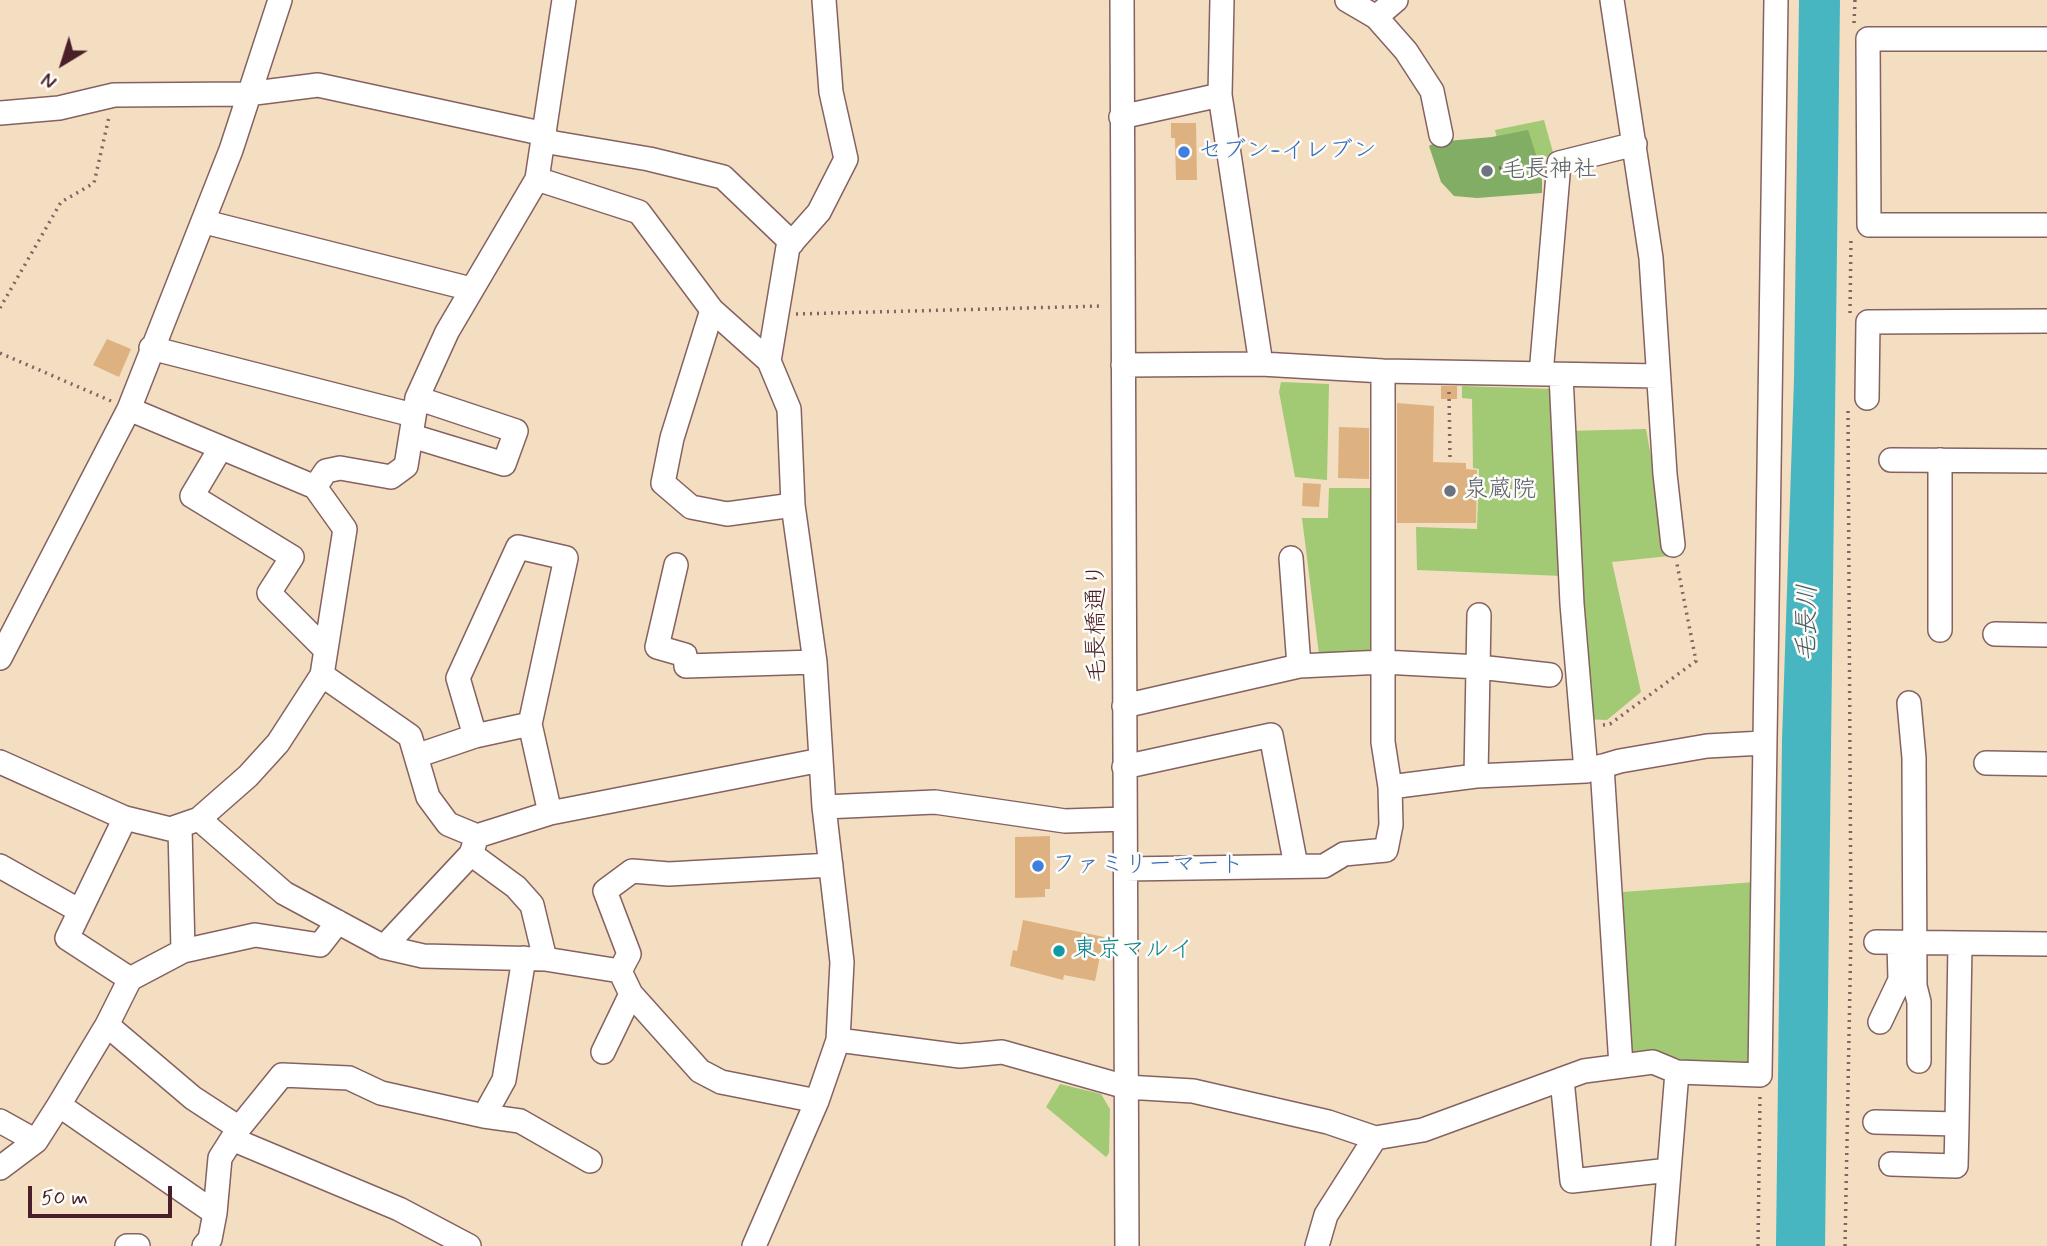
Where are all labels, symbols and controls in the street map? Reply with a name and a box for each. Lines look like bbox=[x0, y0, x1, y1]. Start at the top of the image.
north arrow bbox=[28, 28, 98, 98]
text: N bbox=[37, 66, 62, 94]
place label: セブン-イレブン bbox=[1198, 138, 1377, 166]
marker: セブン-イレブン bbox=[1176, 144, 1192, 160]
place label: 毛長神社 bbox=[1501, 157, 1597, 185]
marker: 毛長神社 bbox=[1479, 163, 1495, 179]
place label: 泉蔵院 bbox=[1464, 477, 1536, 505]
marker: 泉蔵院 bbox=[1442, 483, 1458, 499]
street label: 毛長橋通り bbox=[1084, 563, 1112, 683]
water label: 毛長川 bbox=[1793, 584, 1825, 662]
place label: ファミリーマート bbox=[1052, 852, 1244, 880]
marker: ファミリーマート bbox=[1030, 858, 1046, 874]
place label: 東京マルイ bbox=[1073, 937, 1193, 965]
marker: 東京マルイ bbox=[1051, 943, 1067, 959]
scale bar bbox=[32, 1172, 175, 1216]
text: 50 m bbox=[41, 1184, 88, 1212]

